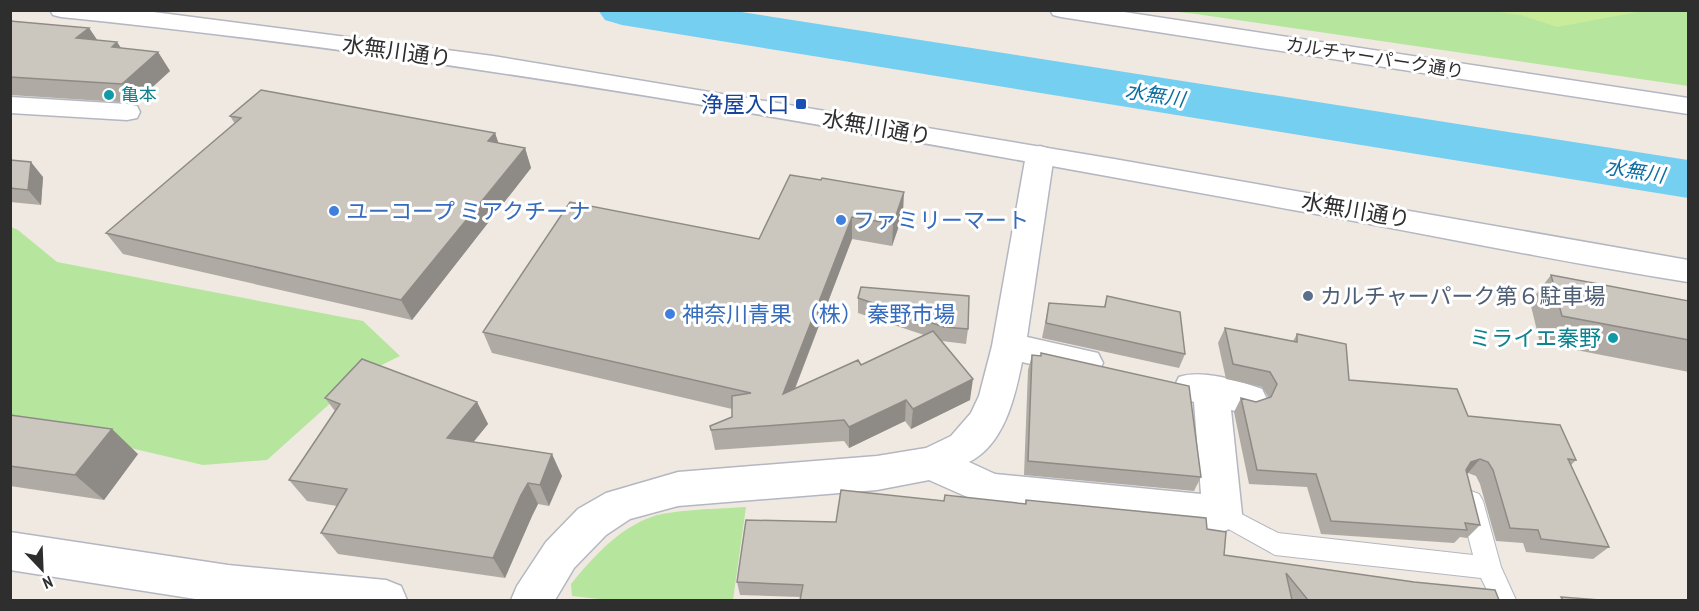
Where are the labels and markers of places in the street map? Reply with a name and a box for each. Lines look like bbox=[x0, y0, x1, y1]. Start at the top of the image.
place label: 亀本 bbox=[121, 83, 157, 106]
marker: 亀本 bbox=[102, 88, 116, 102]
place label: 浄屋入口 bbox=[701, 90, 789, 118]
marker: 浄屋入口 bbox=[794, 97, 808, 111]
place label: ユーコープ ミアクチーナ bbox=[346, 197, 590, 225]
marker: ユーコープ ミアクチーナ bbox=[327, 204, 341, 218]
place label: ファミリーマート bbox=[853, 206, 1029, 234]
marker: ファミリーマート bbox=[834, 213, 848, 227]
place label: カルチャーパーク第６駐車場 bbox=[1320, 282, 1606, 310]
marker: カルチャーパーク第６駐車場 bbox=[1301, 289, 1315, 303]
place label: 神奈川青果 （株） 秦野市場 bbox=[682, 300, 955, 328]
marker: 神奈川青果 （株） 秦野市場 bbox=[663, 307, 677, 321]
place label: ミライエ秦野 bbox=[1469, 324, 1601, 352]
marker: ミライエ秦野 bbox=[1606, 331, 1620, 345]

